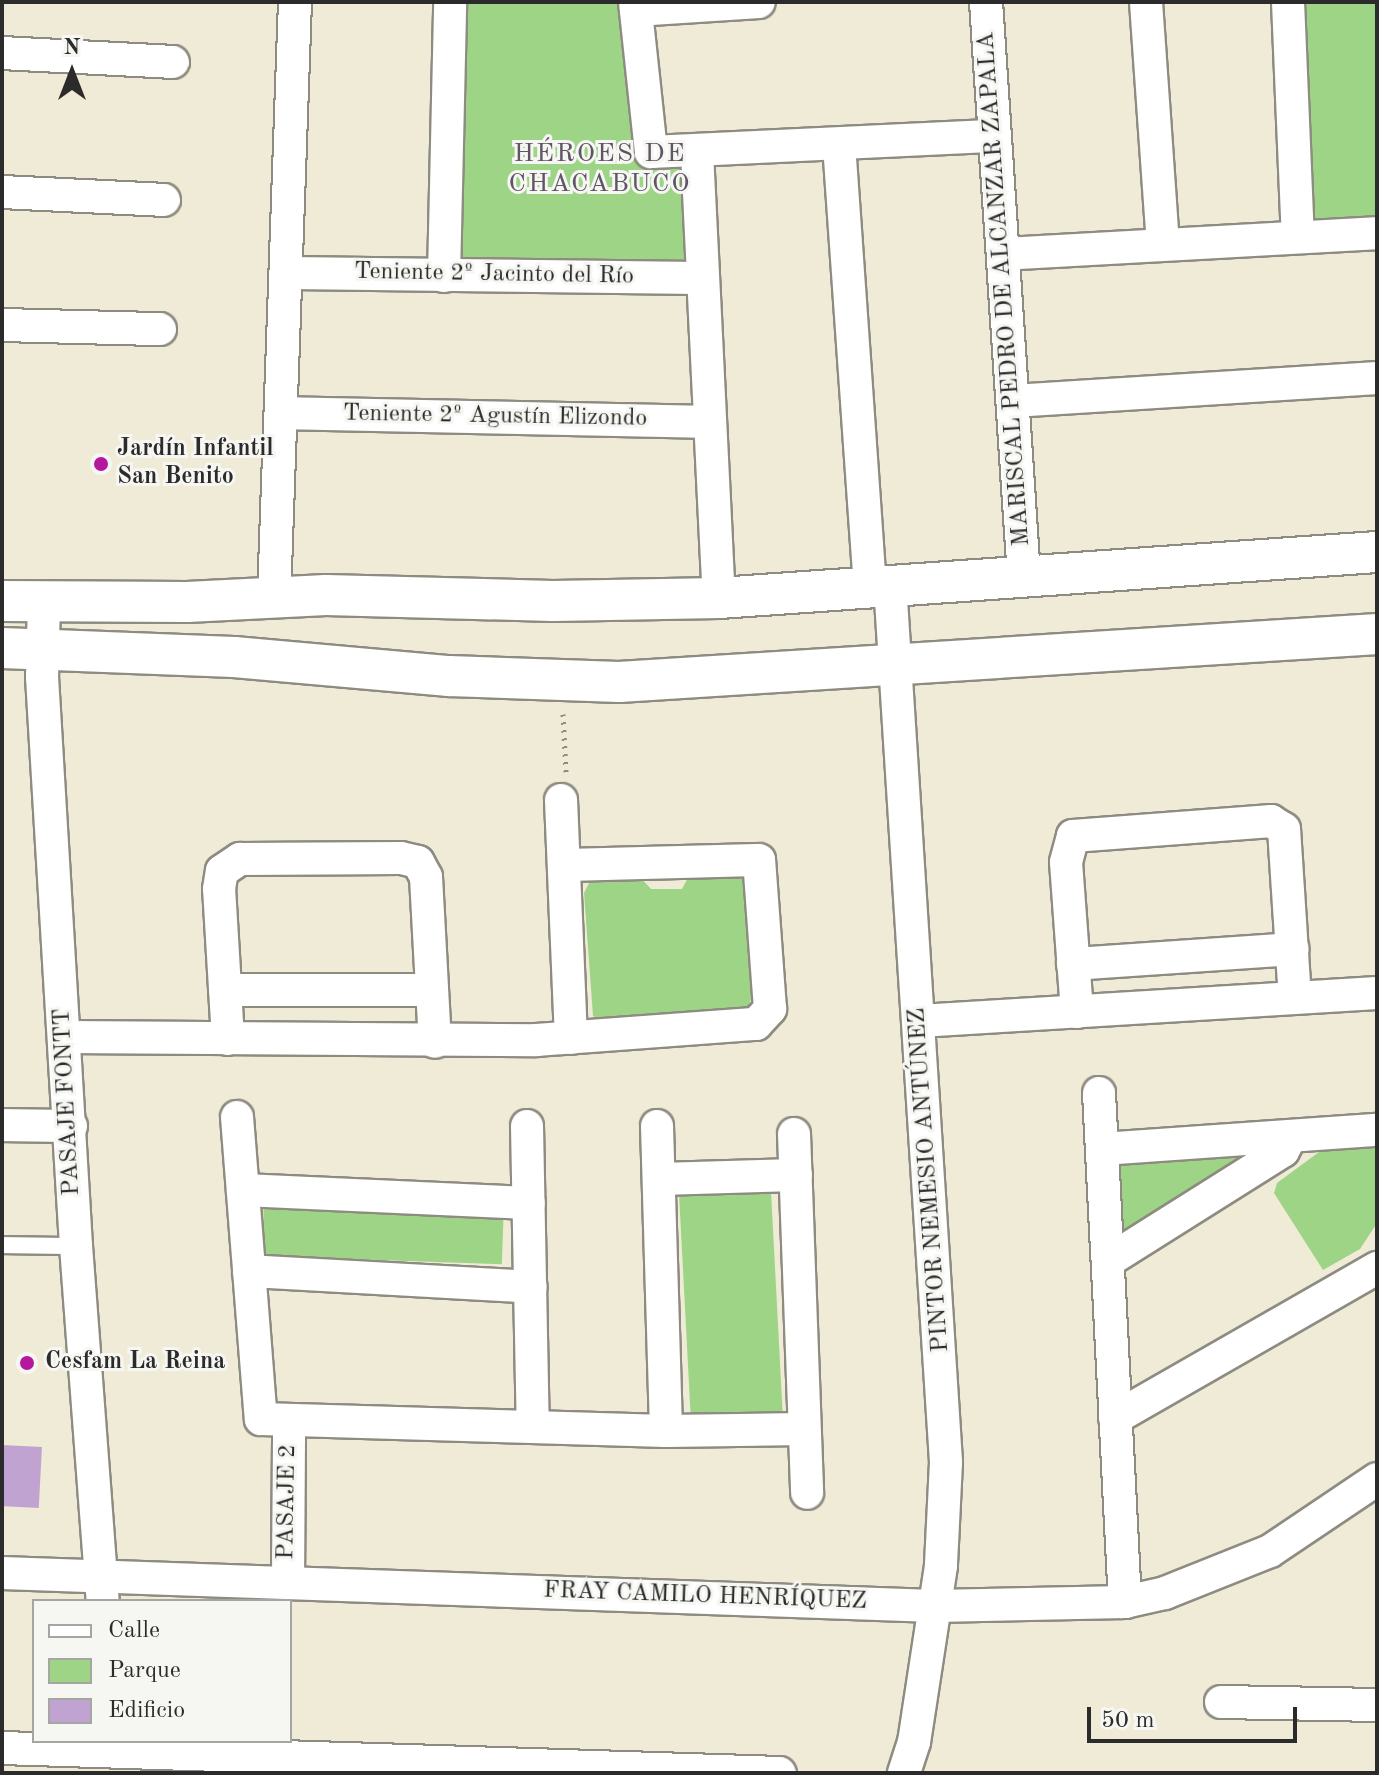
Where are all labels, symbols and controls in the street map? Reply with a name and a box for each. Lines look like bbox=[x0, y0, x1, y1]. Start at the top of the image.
street label: MARISCAL PEDRO DE ALCANZAR ZAPALA bbox=[973, 31, 1037, 547]
north arrow bbox=[32, 32, 112, 112]
text: N bbox=[64, 37, 80, 59]
district label: HÉROES DE CHACABUCO bbox=[509, 139, 691, 200]
street label: Teniente 2º Jacinto del Río bbox=[354, 258, 634, 292]
street label: Teniente 2º Agustín Elizondo bbox=[343, 400, 647, 434]
place label: Jardín Infantil San Benito bbox=[117, 436, 274, 492]
marker: Jardín Infantil San Benito bbox=[92, 455, 110, 473]
street label: PINTOR NEMESIO ANTÚNEZ bbox=[904, 1007, 956, 1353]
street label: PASAJE FONTT bbox=[49, 1008, 87, 1196]
place label: Cesfam La Reina bbox=[45, 1349, 225, 1377]
marker: Cesfam La Reina bbox=[16, 1352, 38, 1374]
street label: PASAJE 2 bbox=[273, 1444, 303, 1560]
street label: FRAY CAMILO HENRÍQUEZ bbox=[543, 1577, 867, 1617]
legend bbox=[32, 1599, 292, 1743]
text: Calle bbox=[108, 1619, 160, 1643]
text: Parque bbox=[108, 1659, 181, 1683]
scale bar bbox=[1091, 1691, 1301, 1741]
text: Edificio bbox=[108, 1699, 185, 1723]
text: 50 m bbox=[1101, 1709, 1155, 1733]

